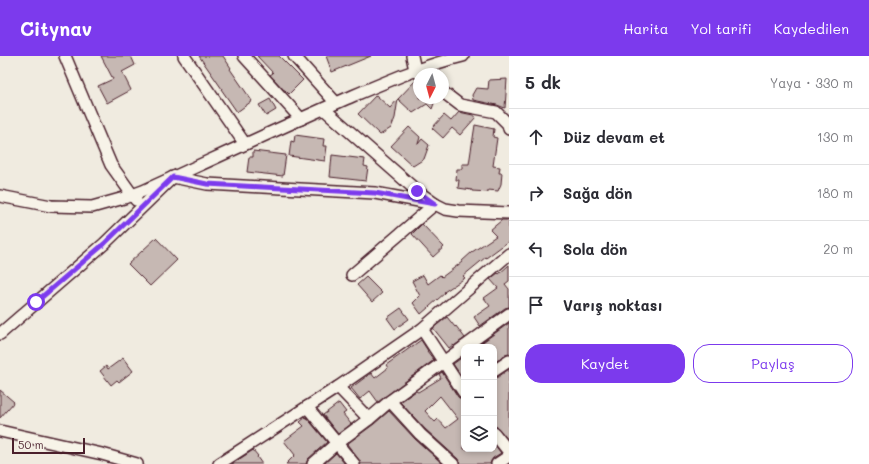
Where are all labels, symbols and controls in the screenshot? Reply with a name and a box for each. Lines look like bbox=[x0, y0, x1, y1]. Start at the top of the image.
text: Citynav bbox=[20, 16, 92, 41]
text: Harita bbox=[624, 19, 668, 38]
text: Yol tarifi bbox=[690, 19, 752, 38]
text: Kaydedilen bbox=[774, 19, 849, 38]
north arrow bbox=[413, 68, 449, 104]
text: 5 dk bbox=[525, 71, 561, 93]
text: Yaya · 330 m bbox=[770, 74, 853, 91]
icon: ahead bbox=[525, 126, 547, 148]
text: Düz devam et bbox=[563, 127, 665, 147]
text: 130 m bbox=[817, 128, 853, 145]
route end bbox=[408, 182, 426, 200]
icon: right bbox=[525, 182, 547, 204]
text: Sağa dön bbox=[563, 183, 632, 203]
text: 180 m bbox=[817, 184, 853, 201]
icon: left bbox=[525, 238, 547, 260]
text: Sola dön bbox=[563, 239, 627, 259]
text: 20 m bbox=[823, 240, 853, 257]
route start bbox=[27, 293, 45, 311]
icon: arrive bbox=[525, 294, 547, 316]
text: Varış noktası bbox=[563, 295, 663, 315]
map controls bbox=[461, 344, 497, 452]
button: + bbox=[461, 344, 497, 380]
button: Kaydet bbox=[525, 344, 685, 383]
button: Paylaş bbox=[693, 344, 853, 383]
button: − bbox=[461, 380, 497, 416]
button: layers bbox=[461, 416, 497, 452]
scale bar bbox=[12, 436, 85, 455]
text: 50 m bbox=[18, 437, 44, 452]

